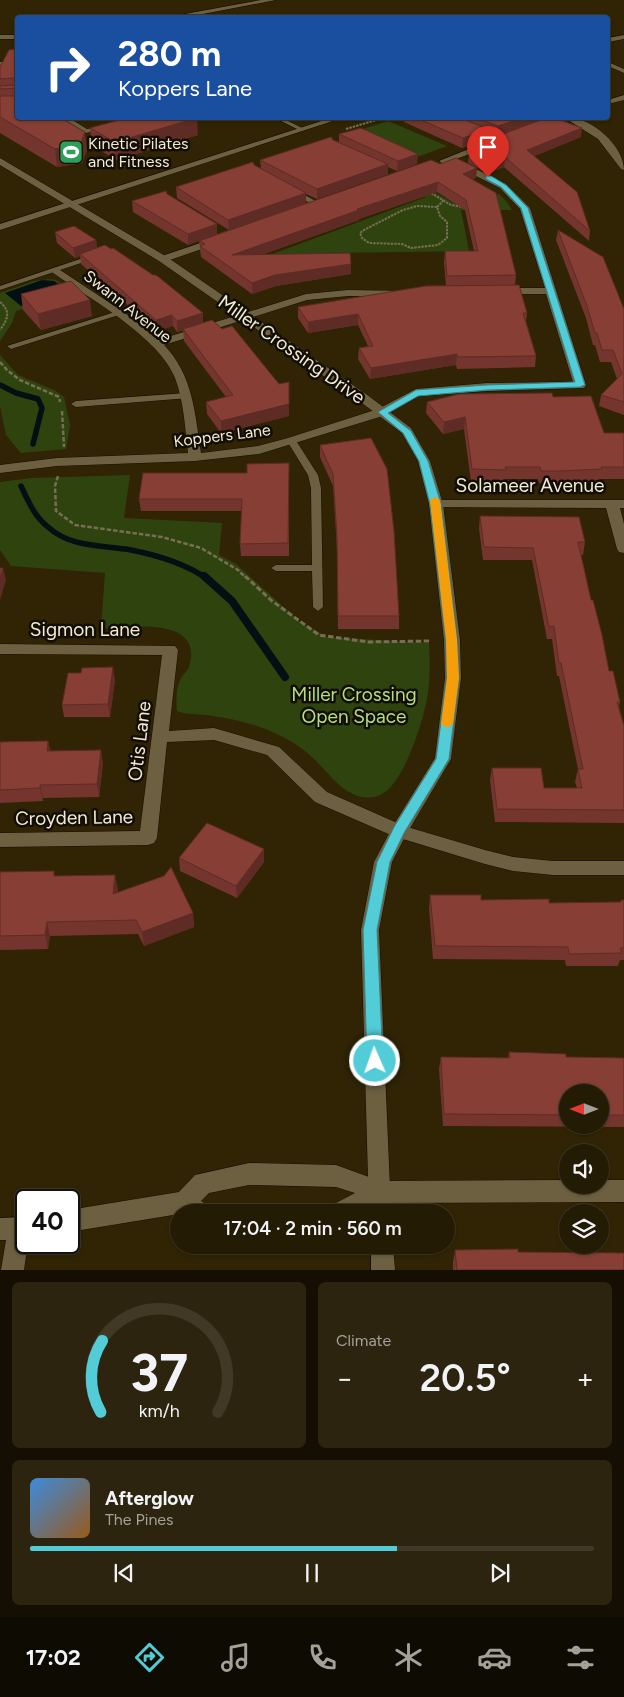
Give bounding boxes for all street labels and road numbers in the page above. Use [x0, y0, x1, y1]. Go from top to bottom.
street label: Swann Avenue [80, 266, 176, 347]
street label: Miller Crossing Drive [214, 290, 370, 409]
street label: Koppers Lane [173, 420, 272, 451]
street label: Solameer Avenue [456, 474, 604, 497]
street label: Sigmon Lane [30, 618, 140, 641]
street label: Otis Lane [123, 700, 156, 782]
street label: Croyden Lane [15, 805, 133, 830]

